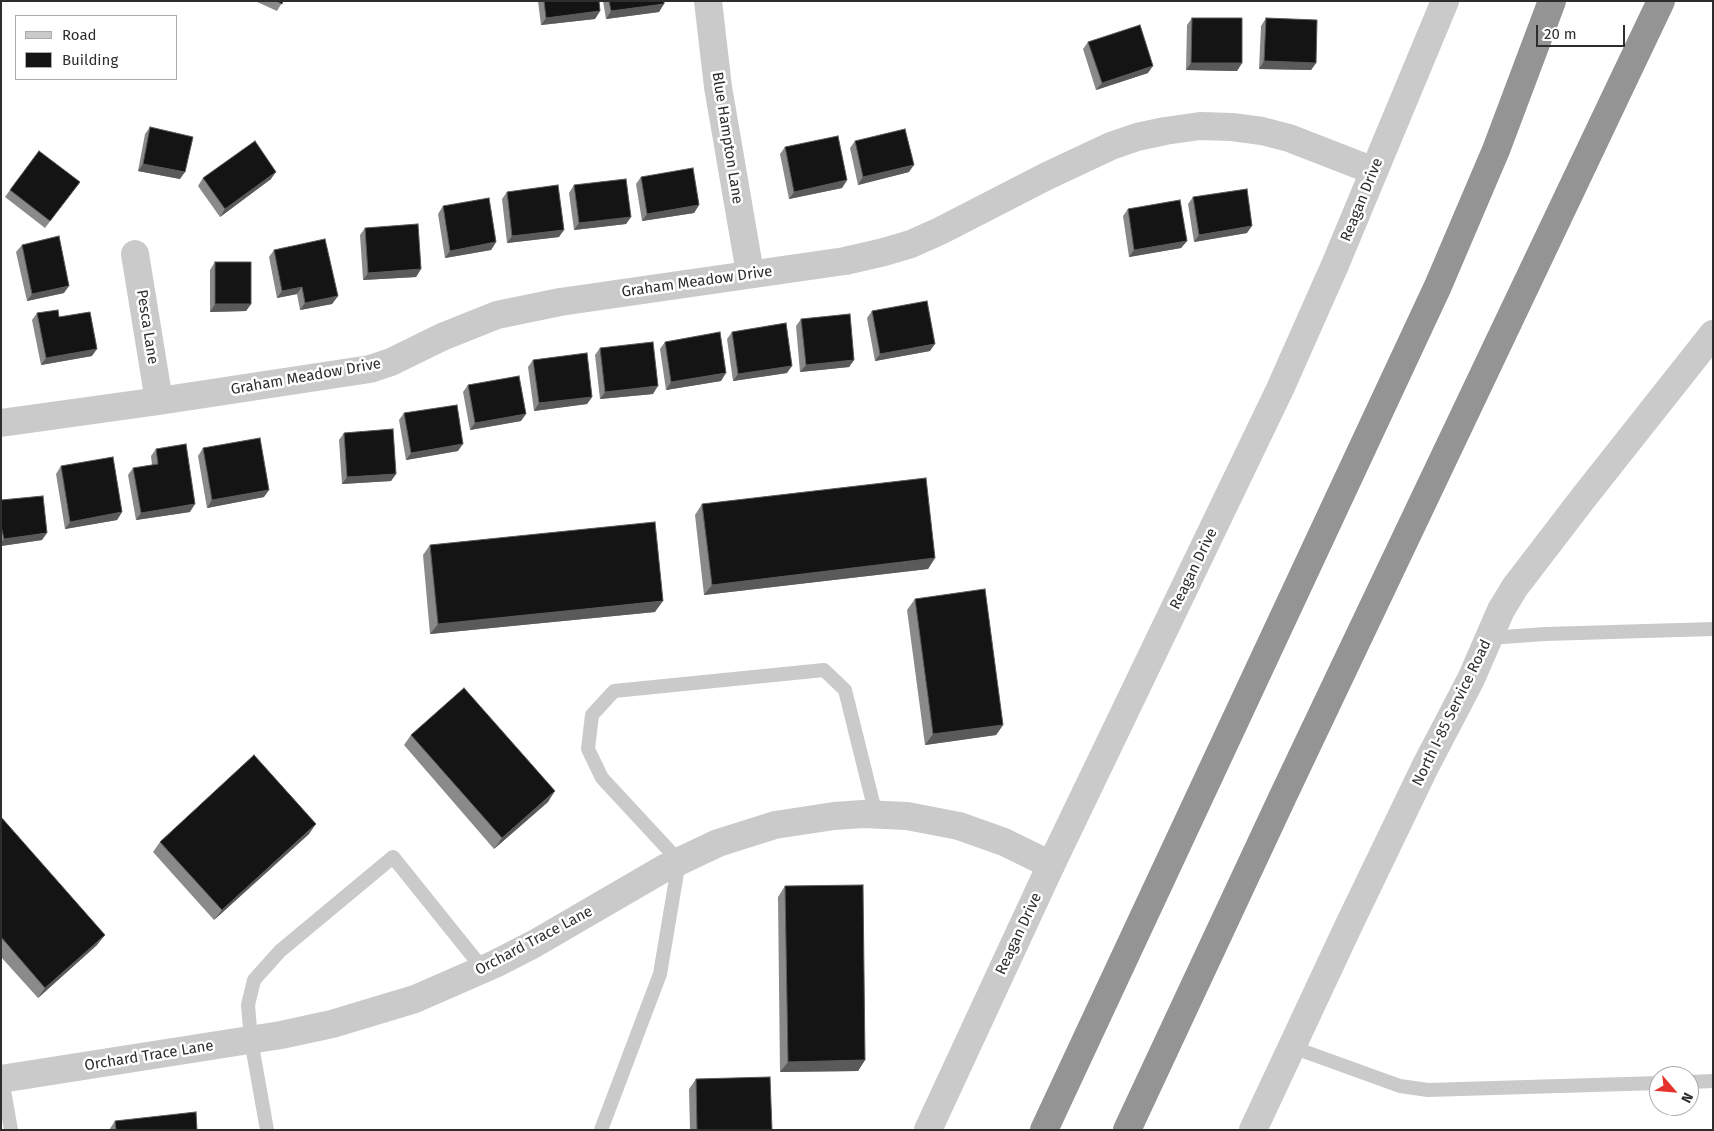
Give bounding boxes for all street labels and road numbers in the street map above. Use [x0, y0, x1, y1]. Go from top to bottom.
street label: Blue Hampton Lane [708, 71, 746, 205]
street label: Reagan Drive [1337, 156, 1387, 244]
street label: Graham Meadow Drive [620, 262, 774, 302]
street label: Pesca Lane [132, 289, 162, 365]
street label: Graham Meadow Drive [230, 355, 382, 399]
street label: Reagan Drive [1167, 525, 1221, 613]
street label: North I-85 Service Road [1409, 637, 1495, 789]
street label: Reagan Drive [992, 890, 1046, 978]
street label: Orchard Trace Lane [472, 902, 596, 980]
street label: Orchard Trace Lane [83, 1037, 215, 1075]

